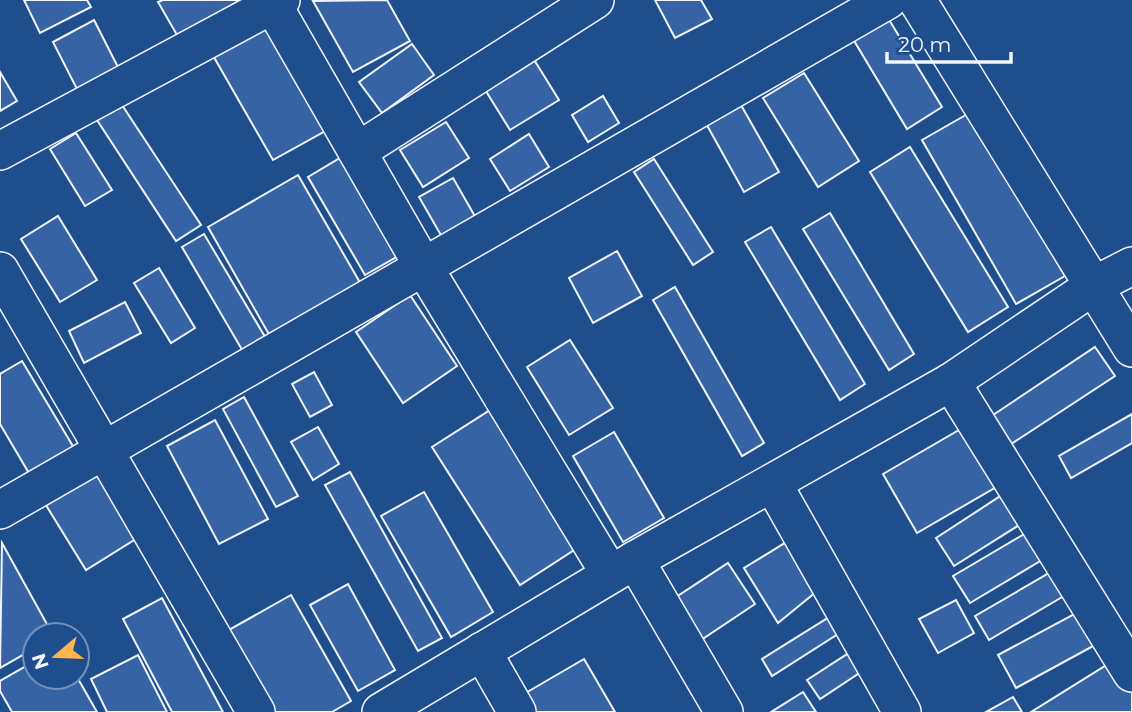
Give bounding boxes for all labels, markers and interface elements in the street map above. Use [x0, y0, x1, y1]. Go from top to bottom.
scale bar [887, 21, 1011, 65]
text: 20 m [898, 32, 952, 57]
north arrow [21, 621, 91, 691]
text: N [27, 650, 54, 672]

